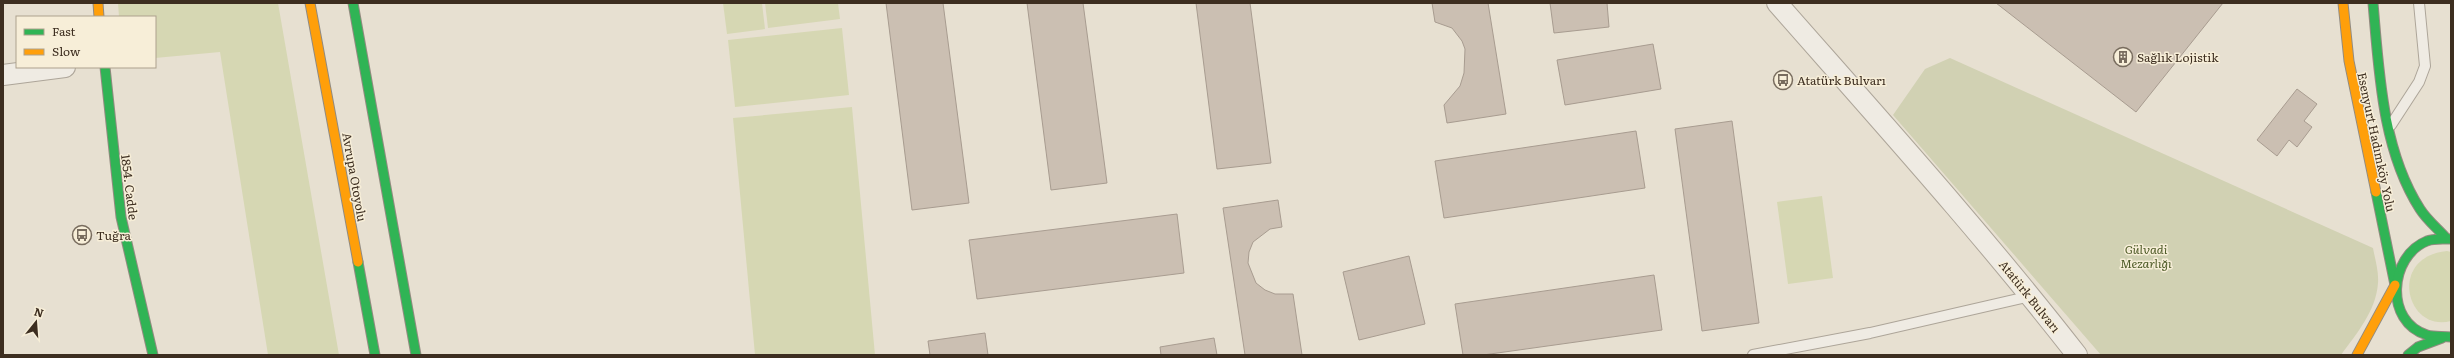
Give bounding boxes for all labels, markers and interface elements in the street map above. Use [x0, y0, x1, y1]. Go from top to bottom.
legend [16, 16, 156, 68]
text: Fast [52, 22, 76, 40]
text: Slow [52, 42, 81, 60]
building icon: Sağlık Lojistik [2112, 46, 2134, 68]
place label: Sağlık Lojistik [2137, 48, 2219, 66]
bus stop icon: Atatürk Bulvarı [1772, 69, 1794, 91]
street label: Esenyurt Hadımköy Yolu [2353, 70, 2401, 214]
place label: Atatürk Bulvarı [1797, 71, 1886, 89]
street label: Avrupa Otoyolu [338, 131, 372, 223]
street label: 1854. Cadde [117, 153, 143, 221]
bus stop icon: Tuğra [71, 224, 93, 246]
place label: Tuğra [96, 226, 132, 244]
park label: Gülvadi Mezarlığı [2120, 240, 2172, 272]
street label: Atatürk Bulvarı [1995, 256, 2065, 336]
north arrow [16, 302, 56, 342]
text: N [32, 302, 46, 320]

